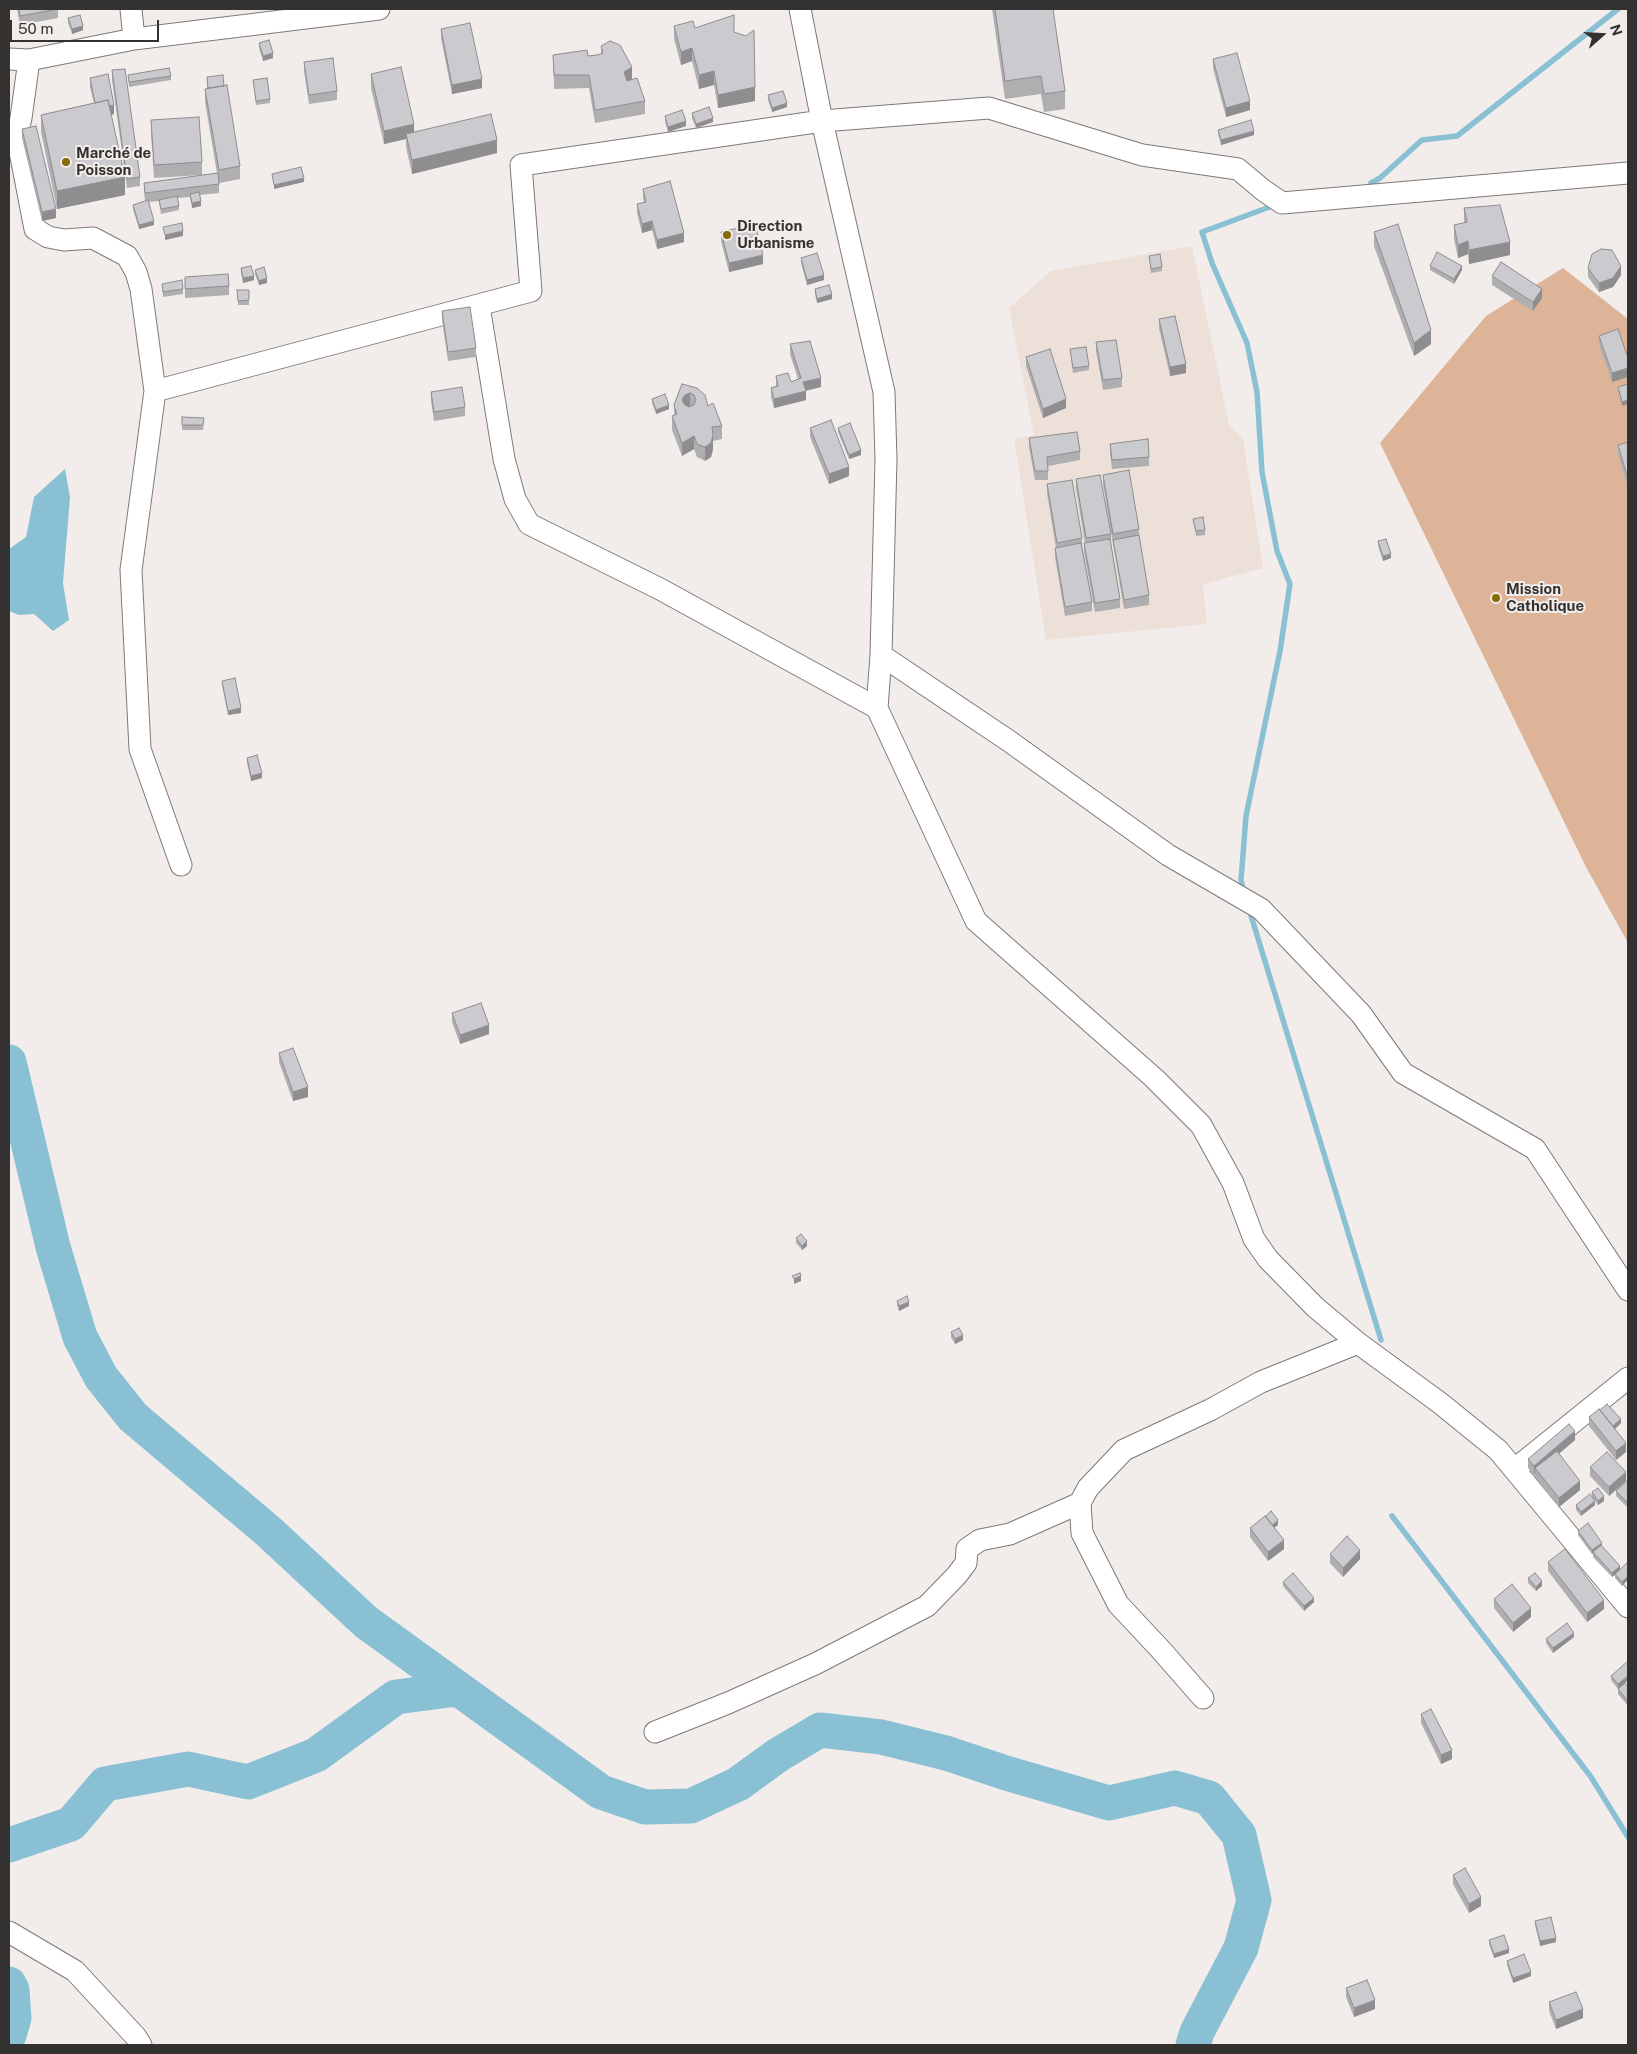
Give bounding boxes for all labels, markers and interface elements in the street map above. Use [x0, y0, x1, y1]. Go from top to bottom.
scale bar [12, 10, 161, 42]
north arrow [1577, 10, 1627, 60]
text: 50 m [18, 20, 53, 37]
text: N [1607, 22, 1626, 38]
place label: Marché de Poisson [76, 144, 151, 179]
marker: Marché de Poisson [60, 156, 72, 168]
place label: Direction Urbanisme [737, 217, 815, 252]
marker: Direction Urbanisme [721, 229, 733, 241]
place label: Mission Catholique [1506, 580, 1584, 615]
marker: Mission Catholique [1490, 592, 1502, 604]

